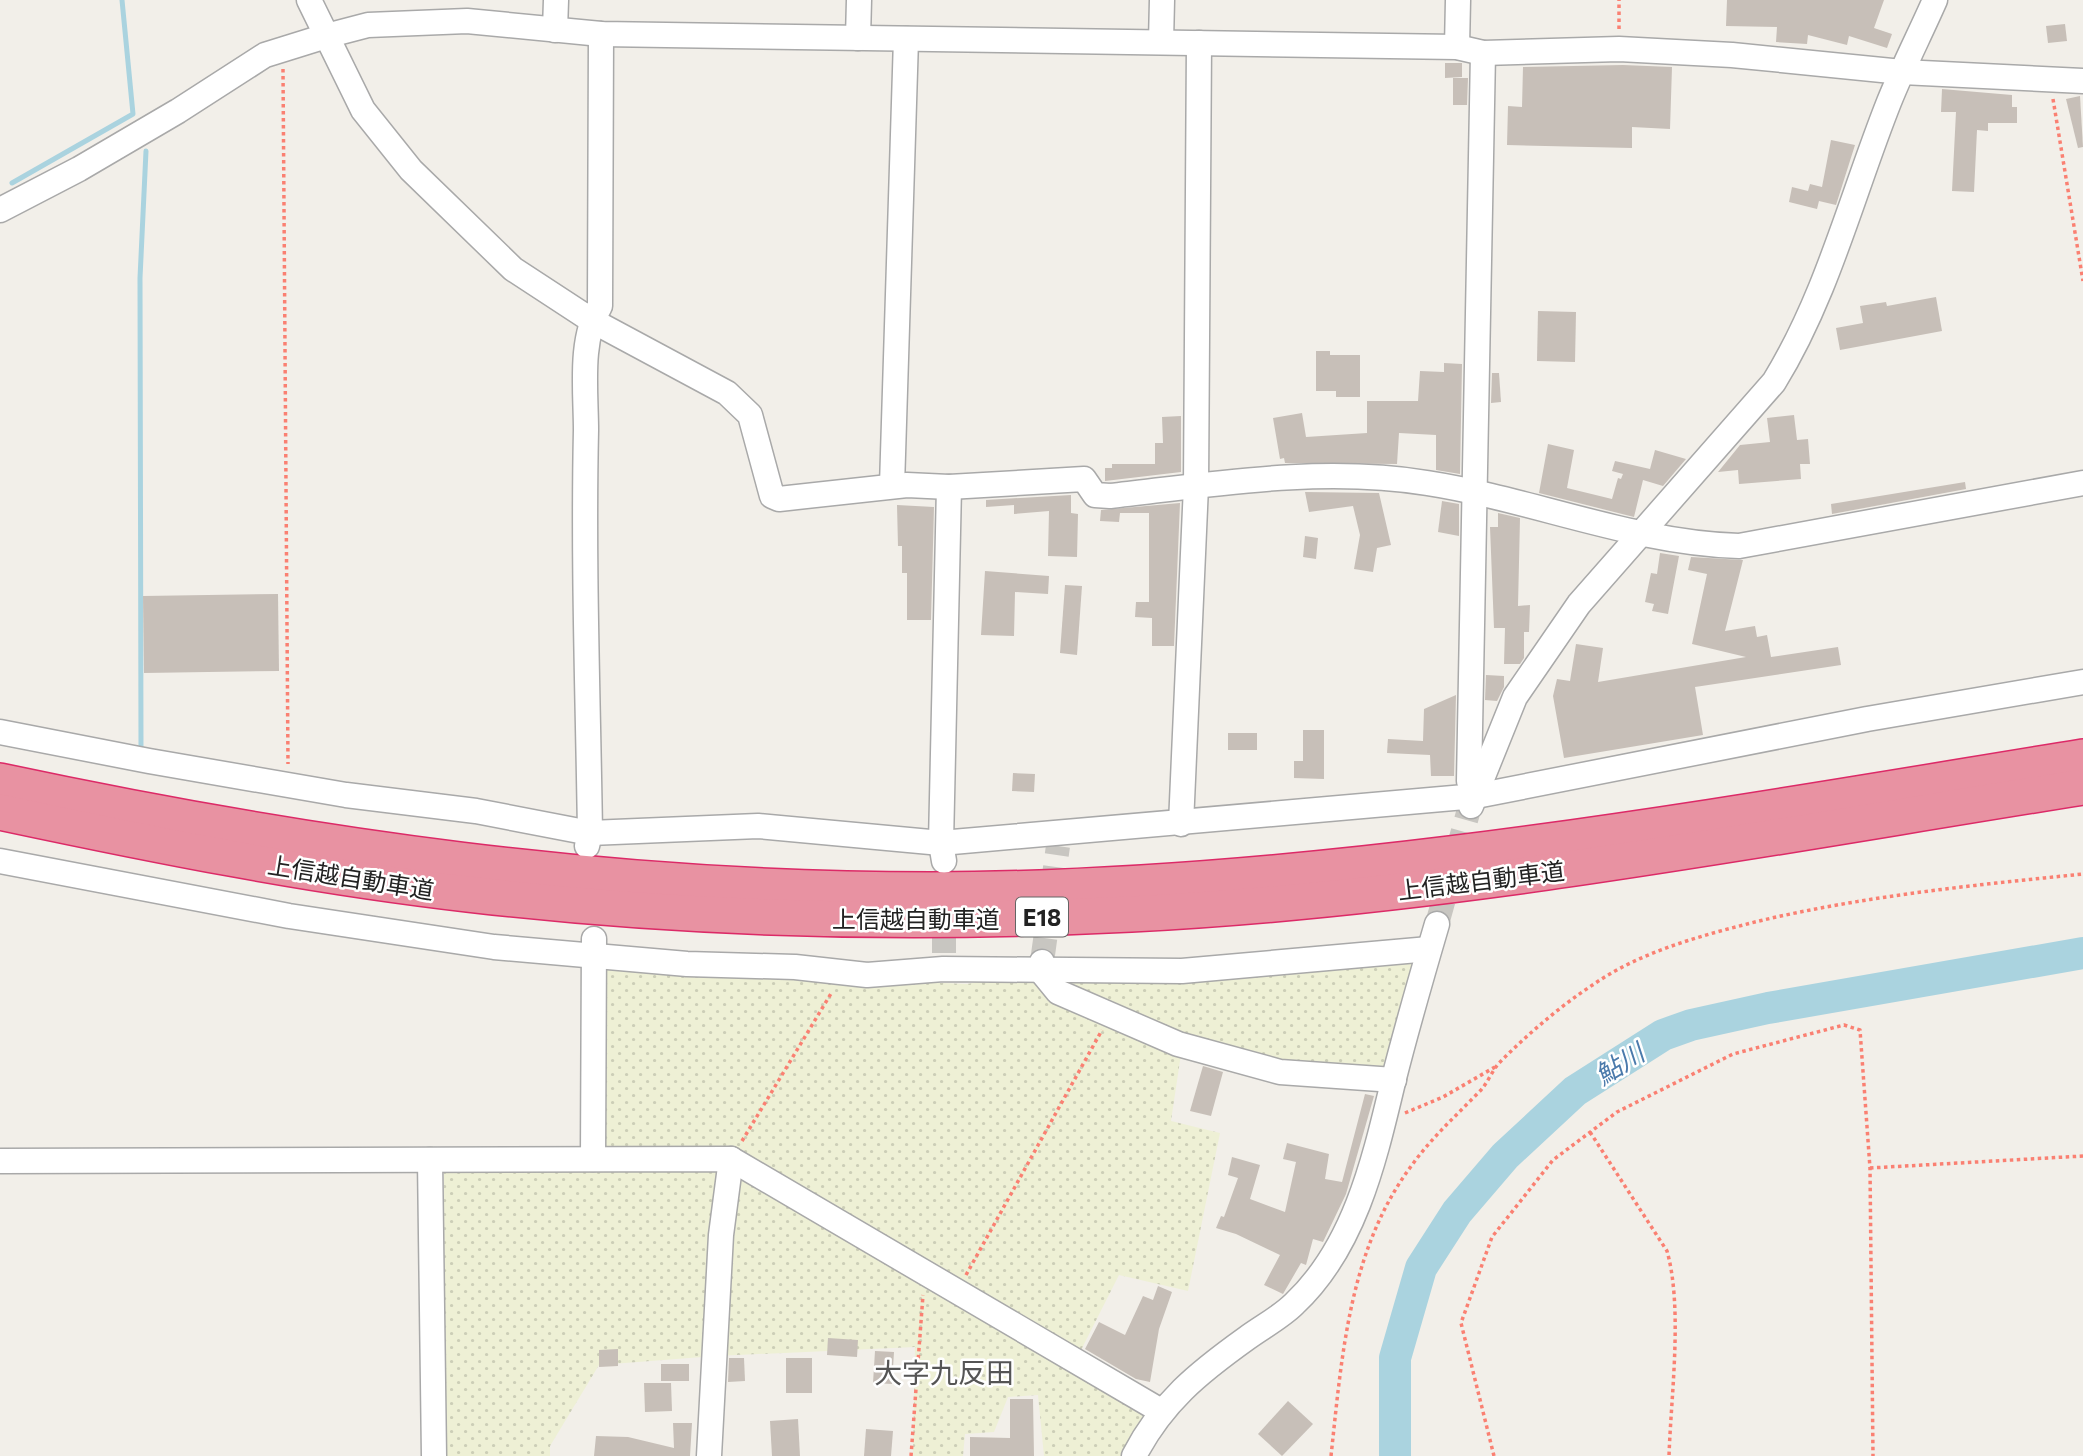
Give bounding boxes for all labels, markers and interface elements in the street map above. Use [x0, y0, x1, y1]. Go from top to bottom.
street label: 上信越自動車道 [266, 850, 436, 904]
street label: 上信越自動車道 [1396, 855, 1566, 905]
road number: E18 [1016, 898, 1068, 936]
street label: 上信越自動車道 [832, 904, 1000, 933]
water label: 鮎川 [1589, 1034, 1652, 1090]
district label: 大字九反田 [874, 1355, 1014, 1389]

